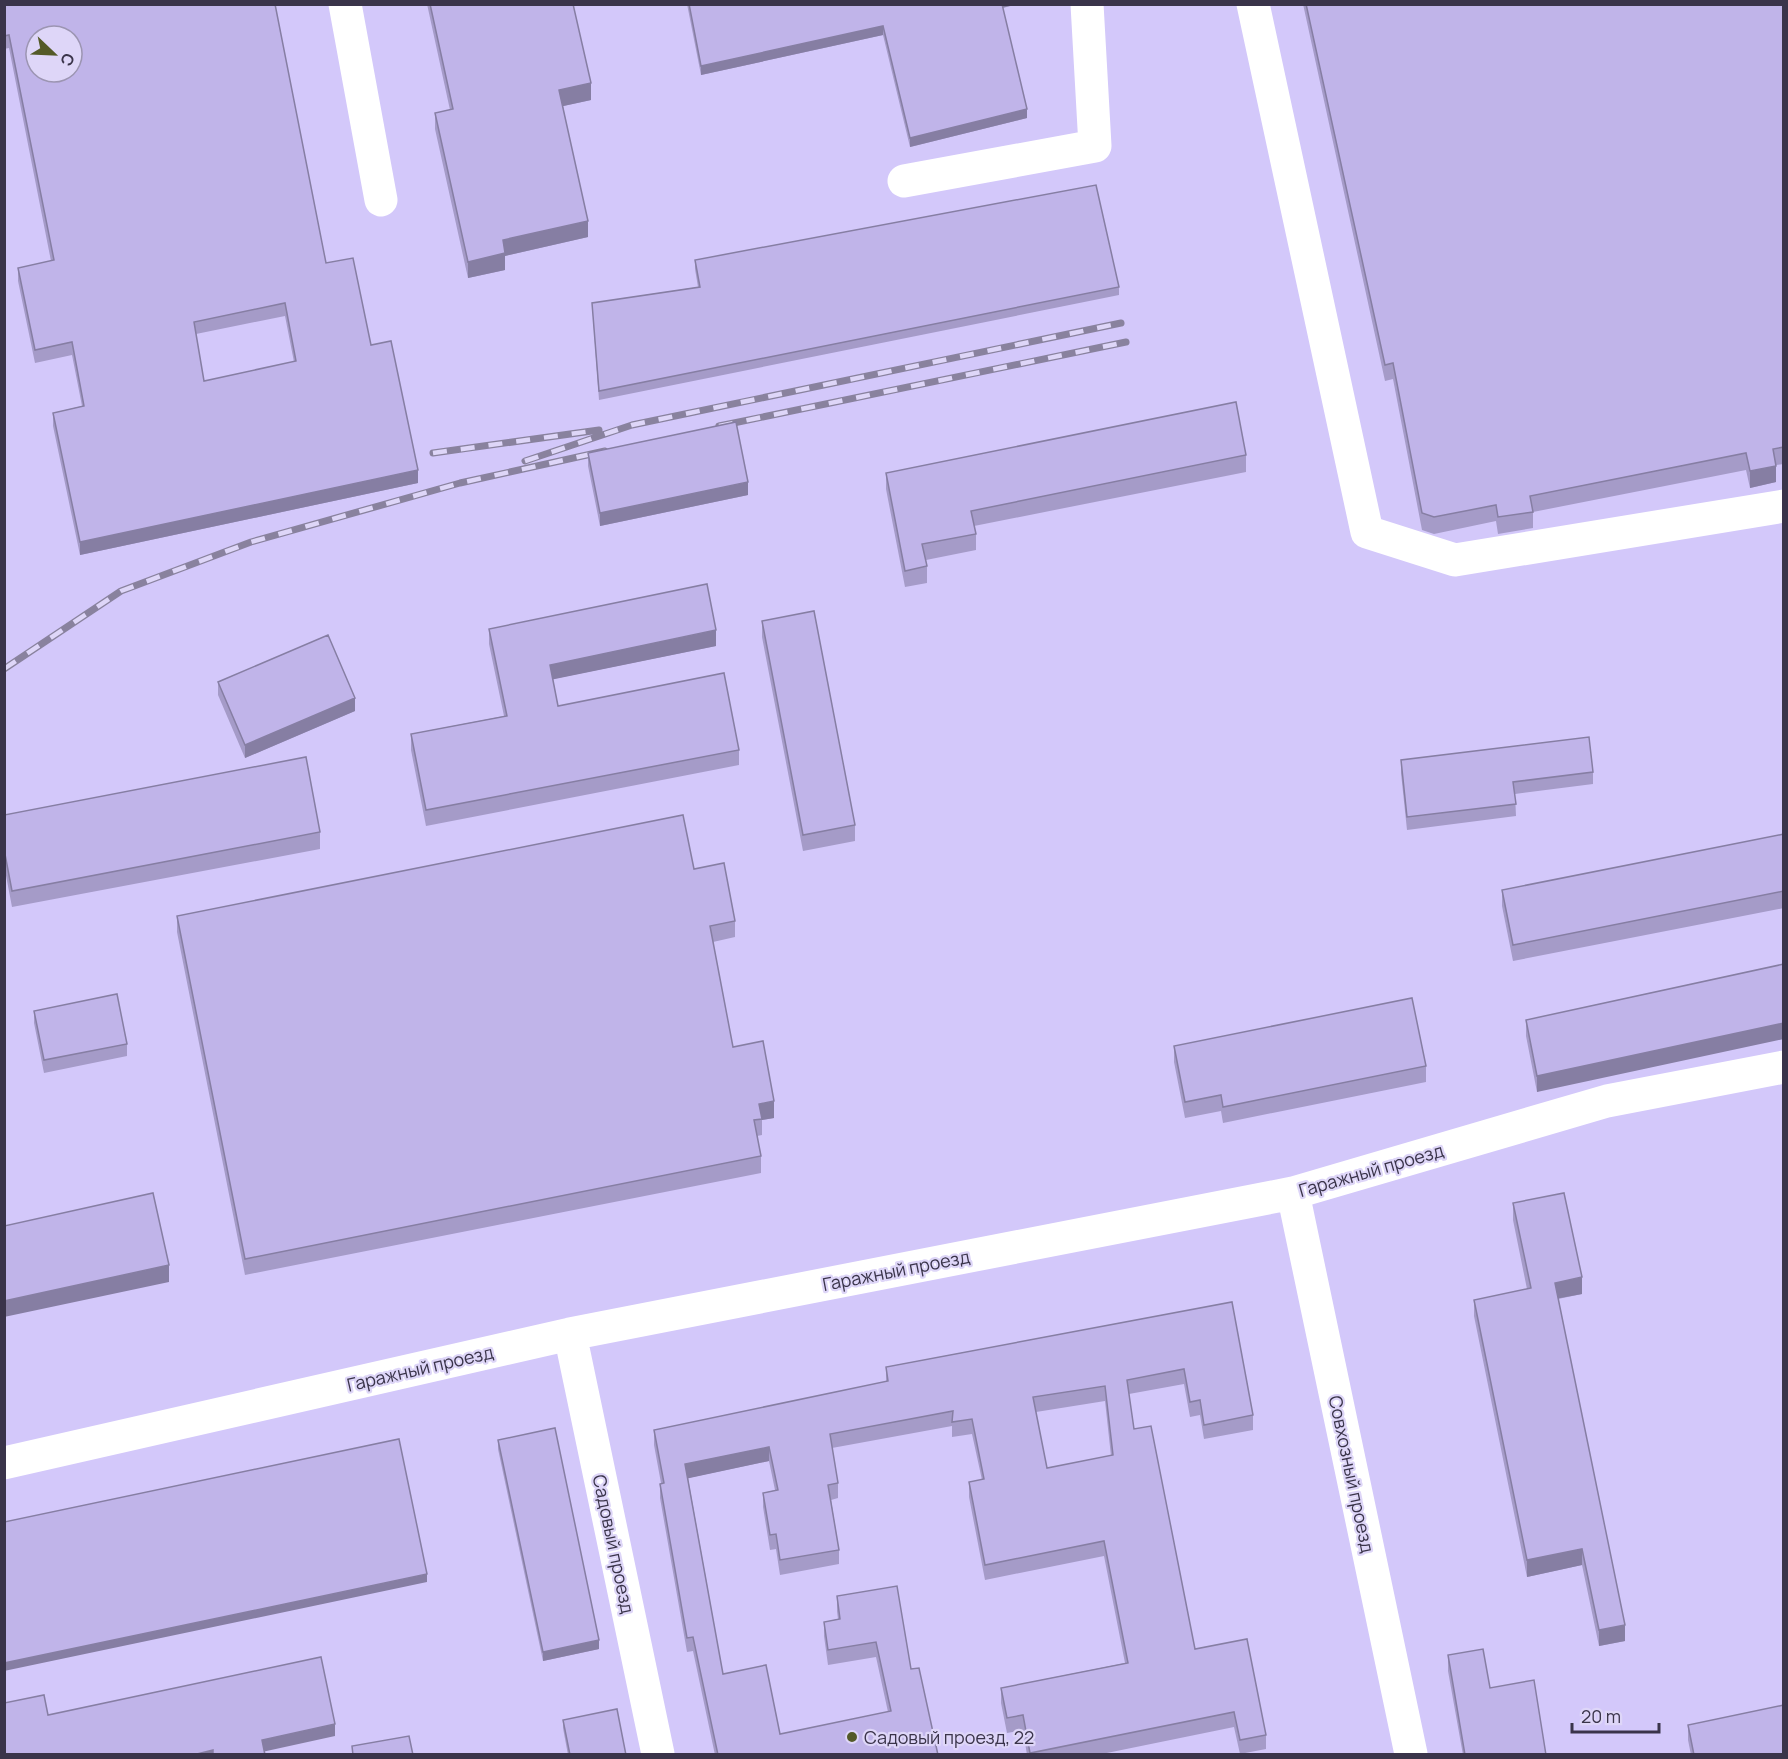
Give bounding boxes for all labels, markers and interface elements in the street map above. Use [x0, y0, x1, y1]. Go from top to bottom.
north arrow [24, 24, 84, 84]
text: С [55, 50, 80, 70]
street label: Гаражный проезд [1296, 1138, 1446, 1202]
street label: Гаражный проезд [820, 1244, 972, 1296]
street label: Гаражный проезд [344, 1339, 496, 1397]
street label: Совхозный проезд [1324, 1393, 1380, 1555]
street label: Садовый проезд [588, 1472, 640, 1616]
scale bar [1572, 1696, 1659, 1734]
text: 20 m [1581, 1704, 1621, 1728]
place label: Садовый проезд, 22 [864, 1725, 1034, 1749]
marker: Садовый проезд, 22 [845, 1730, 859, 1744]

